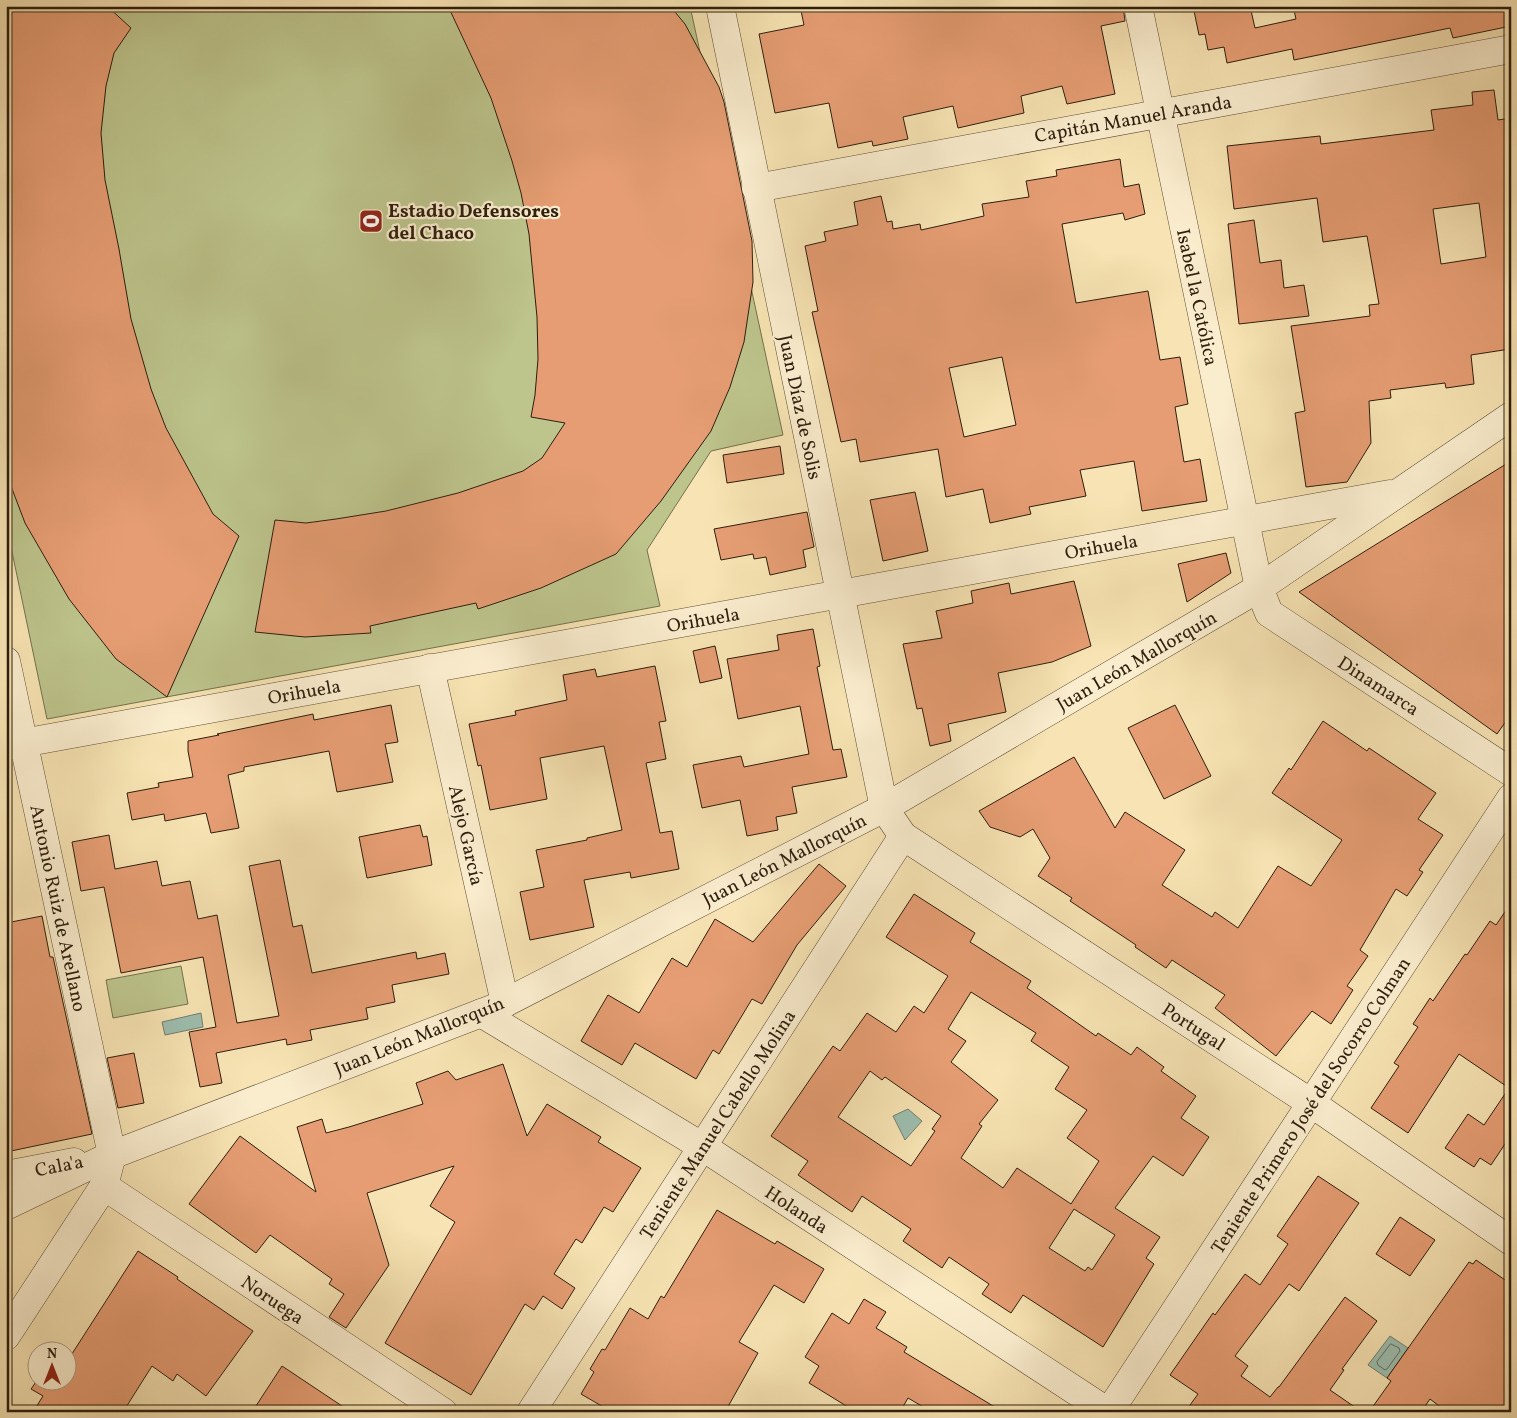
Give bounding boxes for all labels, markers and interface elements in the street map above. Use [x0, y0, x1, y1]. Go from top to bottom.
street label: Capitán Manuel Aranda [1033, 90, 1234, 150]
place label: Estadio Defensores del Chaco [388, 199, 559, 247]
sports icon: Estadio Defensores del Chaco [358, 208, 384, 234]
street label: Isabel la Católica [1169, 226, 1223, 368]
street label: Juan Díaz de Solis [771, 333, 827, 482]
street label: Orihuela [1063, 529, 1140, 567]
street label: Orihuela [665, 602, 742, 640]
street label: Juan León Mallorquín [1052, 605, 1222, 718]
street label: Dinamarca [1332, 651, 1424, 723]
street label: Orihuela [266, 674, 343, 712]
street label: Alejo García [441, 783, 489, 888]
street label: Antonio Ruiz de Arellano [22, 802, 92, 1014]
street label: Juan León Mallorquín [698, 808, 872, 914]
street label: Teniente Primero José del Socorro Colman [1206, 953, 1418, 1260]
street label: Juan León Mallorquín [331, 991, 509, 1083]
street label: Portugal [1156, 997, 1230, 1058]
street label: Teniente Manuel Cabello Molina [634, 1005, 803, 1245]
street label: Cala'a [33, 1150, 86, 1184]
street label: Holanda [759, 1180, 833, 1241]
street label: Noruega [235, 1270, 309, 1331]
north arrow [28, 1340, 78, 1390]
text: N [47, 1345, 57, 1364]

